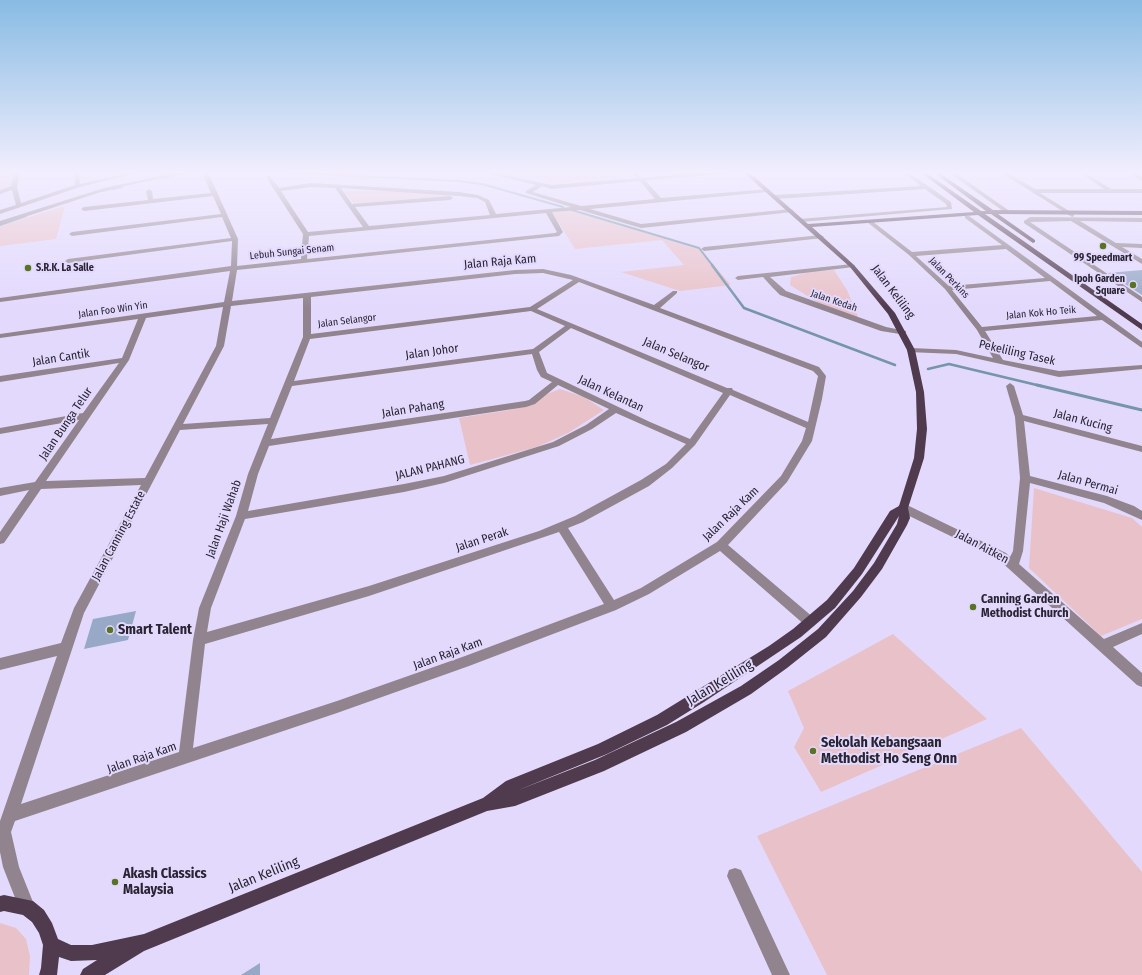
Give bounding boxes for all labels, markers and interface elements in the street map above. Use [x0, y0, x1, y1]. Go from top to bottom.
marker: 99 Speedmart [1098, 241, 1108, 251]
street label: Lebuh Sungai Senam [249, 242, 335, 262]
street label: Jalan Raja Kam [463, 252, 537, 272]
place label: 99 Speedmart [1074, 252, 1132, 264]
street label: Jalan Perkins [926, 255, 972, 301]
place label: S.R.K. La Salle [36, 262, 94, 274]
street label: Jalan Keliling [868, 262, 918, 322]
marker: S.R.K. La Salle [23, 263, 33, 273]
place label: Ipoh Garden Square [1074, 273, 1125, 296]
marker: Ipoh Garden Square [1128, 280, 1138, 290]
street label: Jalan Kedah [809, 287, 859, 315]
street label: Jalan Foo Win Yin [78, 299, 148, 321]
street label: Jalan Kok Ho Teik [1006, 304, 1076, 322]
street label: Jalan Selangor [317, 311, 377, 331]
street label: Jalan Selangor [641, 335, 711, 375]
street label: Pekeliling Tasek [977, 337, 1057, 369]
street label: Jalan Johor [404, 341, 460, 363]
street label: Jalan Cantik [31, 346, 91, 370]
street label: Jalan Kelantan [576, 373, 646, 415]
street label: Jalan Bunga Telur [36, 385, 96, 463]
street label: Jalan Pahang [381, 397, 445, 421]
street label: Jalan Kucing [1052, 406, 1114, 436]
street label: JALAN PAHANG [394, 452, 466, 484]
street label: Jalan Permai [1057, 468, 1119, 498]
street label: Jalan Haji Wahab [203, 478, 245, 560]
street label: Jalan Raja Kam [700, 484, 762, 544]
street label: Jalan Canning Estate [89, 489, 149, 583]
street label: Jalan Perak [454, 525, 510, 555]
street label: Jalan Aitken [953, 527, 1011, 567]
place label: Canning Garden Methodist Church [981, 593, 1069, 621]
marker: Canning Garden Methodist Church [968, 602, 978, 612]
place label: Smart Talent [118, 622, 192, 638]
marker: Smart Talent [105, 625, 115, 635]
street label: Jalan Raja Kam [411, 635, 485, 673]
street label: Jalan Keliling [684, 657, 756, 709]
place label: Sekolah Kebangsaan Methodist Ho Seng Onn [821, 735, 957, 768]
street label: Jalan Raja Kam [105, 739, 179, 777]
marker: Sekolah Kebangsaan Methodist Ho Seng Onn [808, 746, 818, 756]
street label: Jalan Keliling [226, 853, 302, 897]
place label: Akash Classics Malaysia [123, 866, 207, 898]
marker: Akash Classics Malaysia [110, 877, 120, 887]

